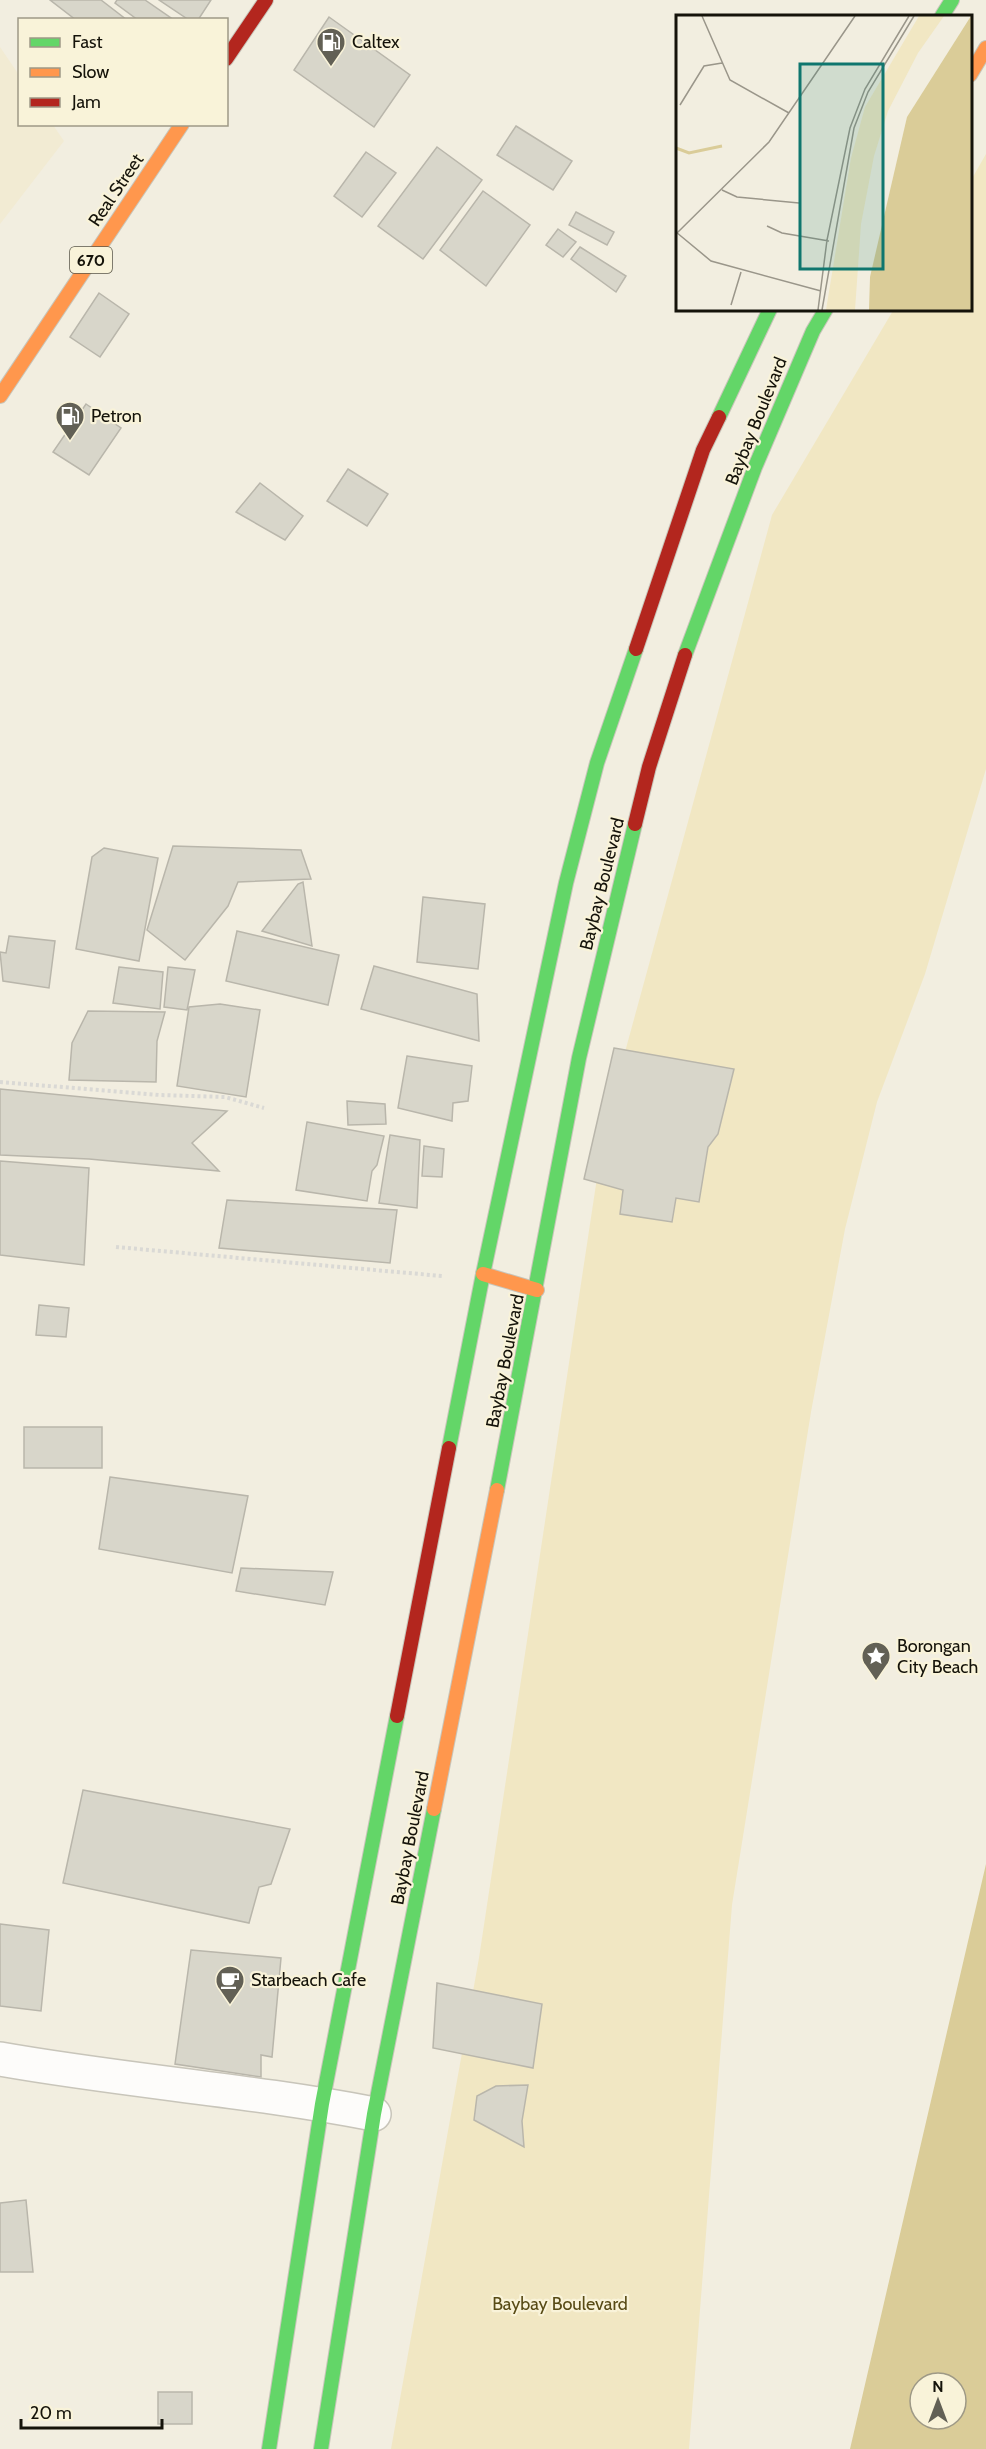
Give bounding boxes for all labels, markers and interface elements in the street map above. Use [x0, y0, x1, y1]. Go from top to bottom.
inset map [676, 15, 971, 310]
legend [18, 18, 228, 126]
fuel station icon: Caltex [315, 26, 347, 68]
text: Fast [72, 31, 103, 53]
place label: Caltex [352, 31, 400, 53]
text: Slow [72, 61, 109, 83]
text: Jam [71, 91, 101, 113]
street label: Real Street [84, 149, 148, 231]
road number: 670 [70, 247, 112, 273]
street label: Baybay Boulevard [720, 354, 792, 488]
fuel station icon: Petron [54, 400, 86, 442]
place label: Petron [91, 405, 142, 427]
street label: Baybay Boulevard [575, 815, 629, 953]
street label: Baybay Boulevard [481, 1292, 529, 1430]
place label: Borongan City Beach [897, 1635, 978, 1678]
place icon: Borongan City Beach [860, 1640, 892, 1682]
street label: Baybay Boulevard [386, 1769, 434, 1907]
cafe icon: Starbeach Cafe [214, 1964, 246, 2006]
place label: Starbeach Cafe [251, 1969, 366, 1991]
park label: Baybay Boulevard [492, 2293, 628, 2315]
north arrow [908, 2371, 968, 2431]
text: N [932, 2377, 944, 2396]
scale bar [21, 2392, 162, 2430]
text: 20 m [30, 2402, 72, 2424]

